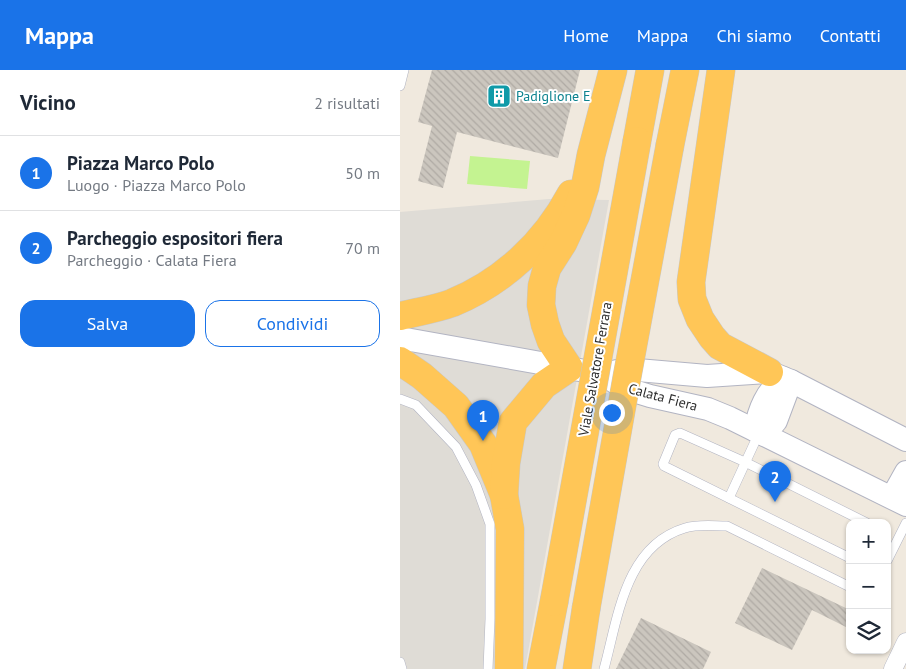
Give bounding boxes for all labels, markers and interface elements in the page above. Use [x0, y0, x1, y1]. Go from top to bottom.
text: Mappa [25, 20, 94, 51]
text: Home [563, 24, 609, 47]
text: Mappa [637, 24, 688, 47]
text: Chi siamo [716, 24, 792, 47]
text: Contatti [820, 24, 881, 47]
building icon: Padiglione E [486, 83, 512, 109]
place label: Padiglione E [516, 87, 590, 105]
text: Vicino [20, 89, 76, 116]
text: 2 risultati [314, 93, 380, 113]
text: Piazza Marco Polo [67, 151, 214, 175]
text: 1 [31, 163, 41, 183]
text: 50 m [345, 163, 380, 183]
text: Luogo · Piazza Marco Polo [67, 175, 246, 195]
text: Parcheggio espositori fiera [67, 226, 283, 250]
text: 2 [31, 238, 41, 258]
text: 70 m [345, 238, 380, 258]
text: Parcheggio · Calata Fiera [67, 250, 237, 270]
button: Salva [20, 300, 195, 347]
button: Condividi [205, 300, 380, 347]
street label: Viale Salvatore Ferrara [574, 300, 616, 438]
street label: Calata Fiera [626, 379, 700, 415]
pin: 1 [467, 400, 499, 441]
your location [599, 400, 625, 426]
pin: 2 [759, 461, 791, 502]
map controls [846, 519, 891, 654]
button: + [846, 519, 891, 564]
button: − [846, 564, 891, 609]
button: layers [846, 609, 891, 654]

